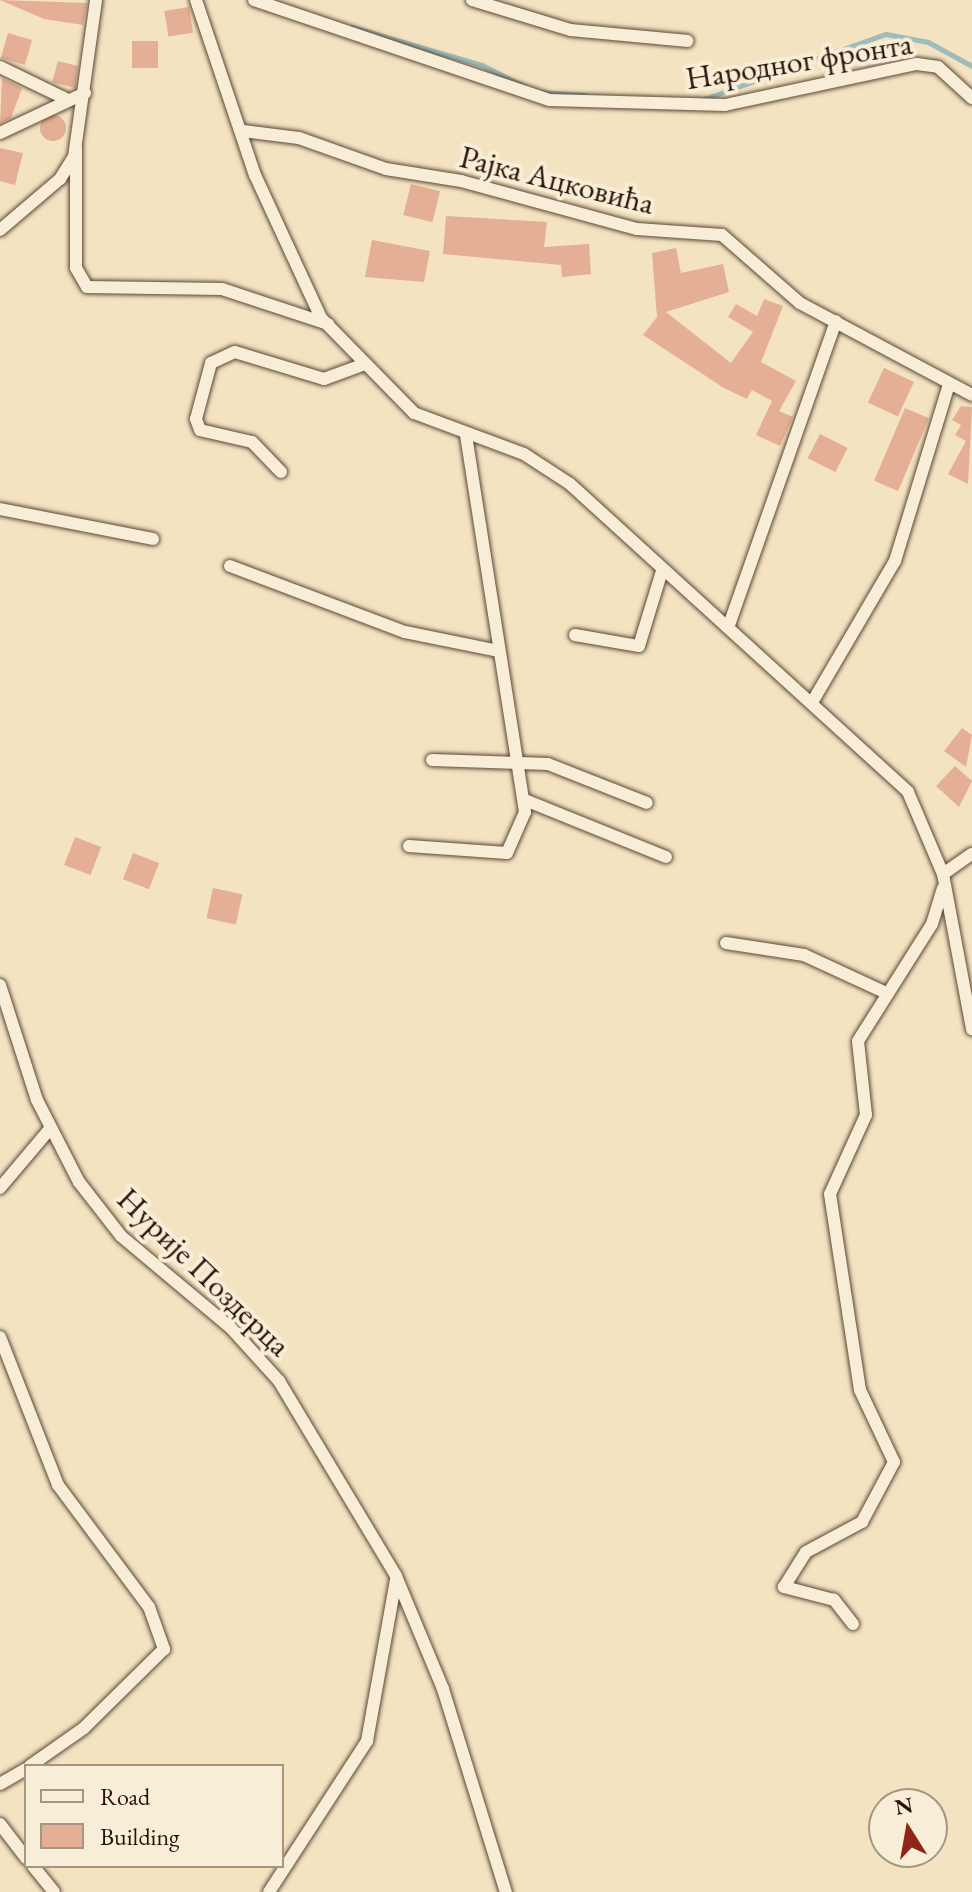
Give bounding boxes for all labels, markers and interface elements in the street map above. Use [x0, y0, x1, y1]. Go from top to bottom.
street label: Народног фронта [683, 24, 915, 98]
street label: Рајка Ацковића [456, 137, 658, 223]
street label: Нурије Поздерца [109, 1180, 299, 1364]
legend [24, 1764, 284, 1868]
text: Road [100, 1781, 150, 1812]
north arrow [868, 1788, 948, 1868]
text: N [892, 1790, 915, 1822]
text: Building [100, 1821, 180, 1852]

